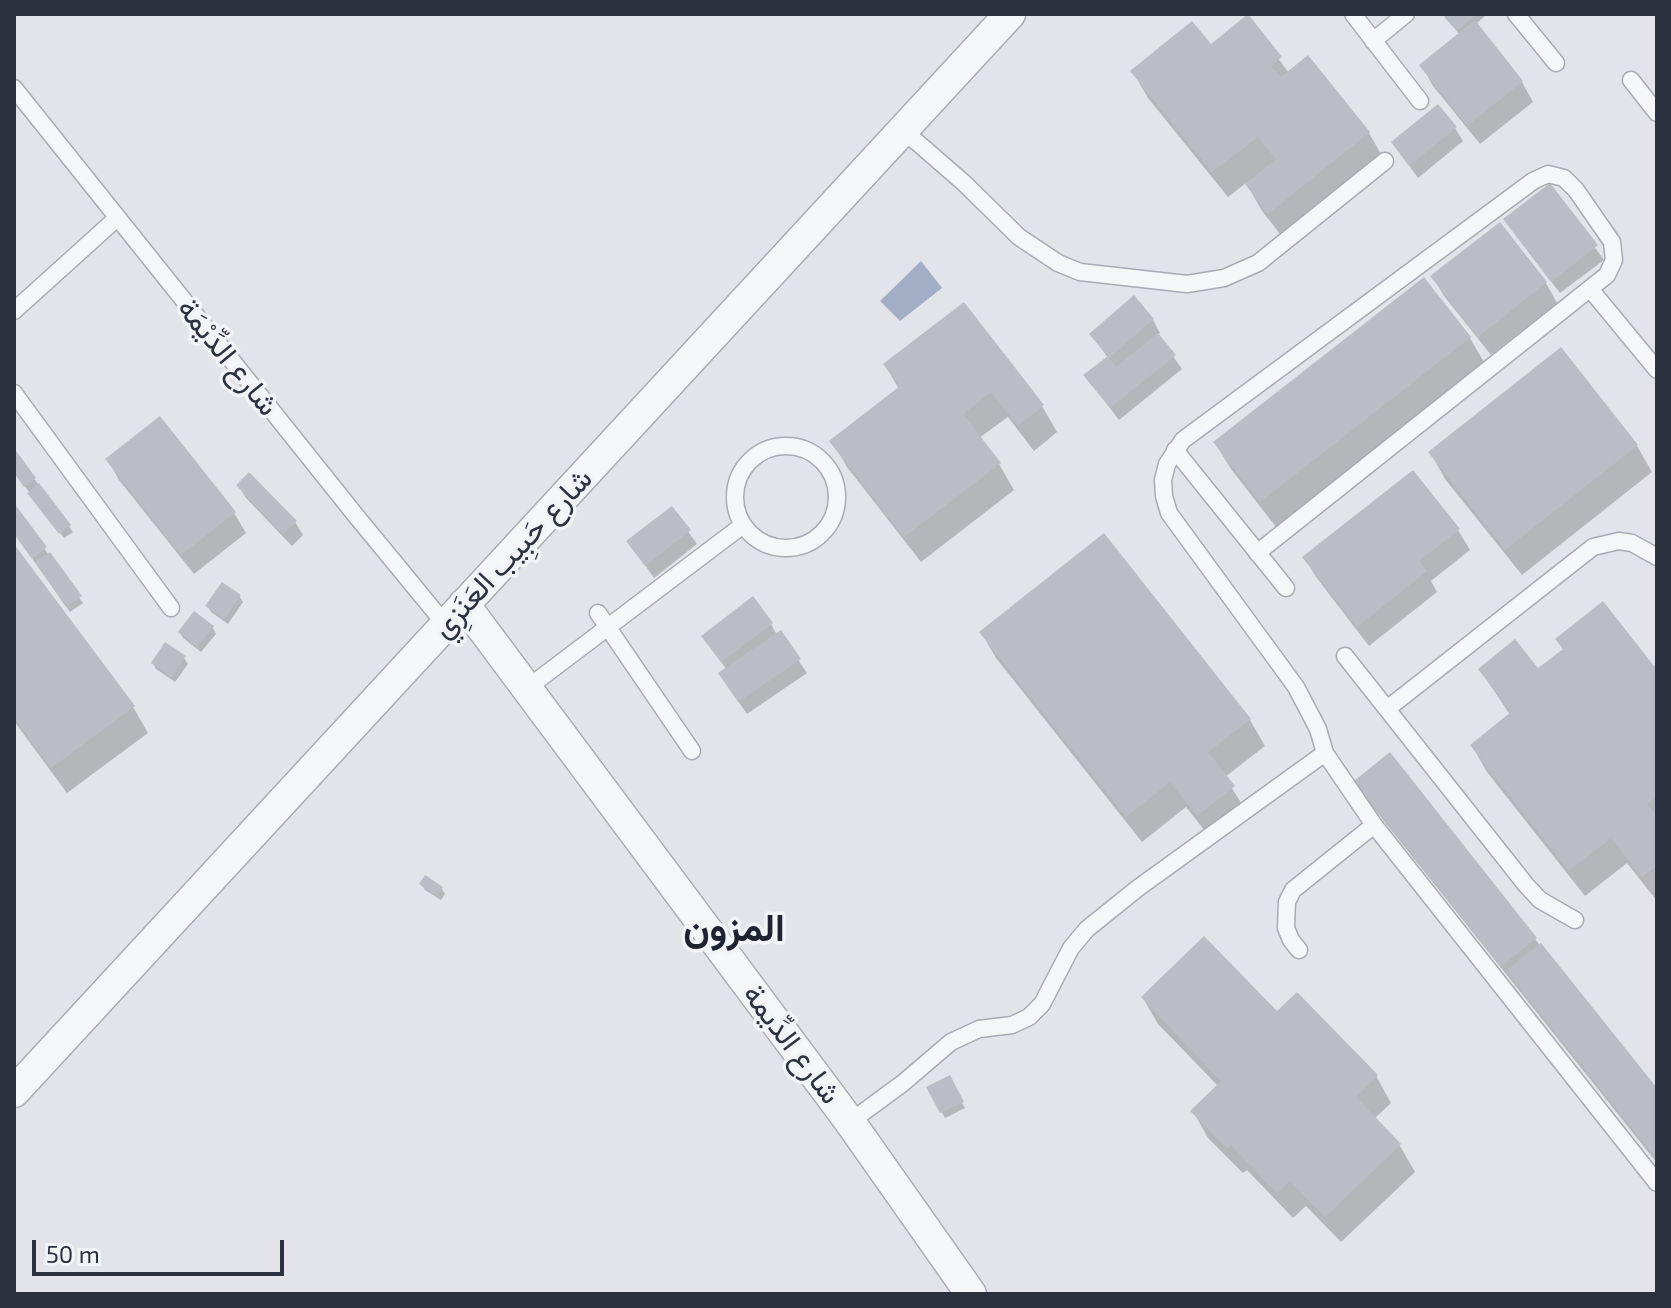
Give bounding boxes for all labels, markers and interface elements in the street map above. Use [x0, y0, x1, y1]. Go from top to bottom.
street label: شارع الدِّيْمَة [170, 291, 286, 423]
street label: شارع حَبِيب العَنَزِي [424, 461, 600, 645]
district label: المزون [683, 905, 785, 951]
street label: شارع الدِّيمة [735, 977, 849, 1111]
scale bar [36, 1224, 288, 1274]
text: 50 m [46, 1239, 100, 1268]

